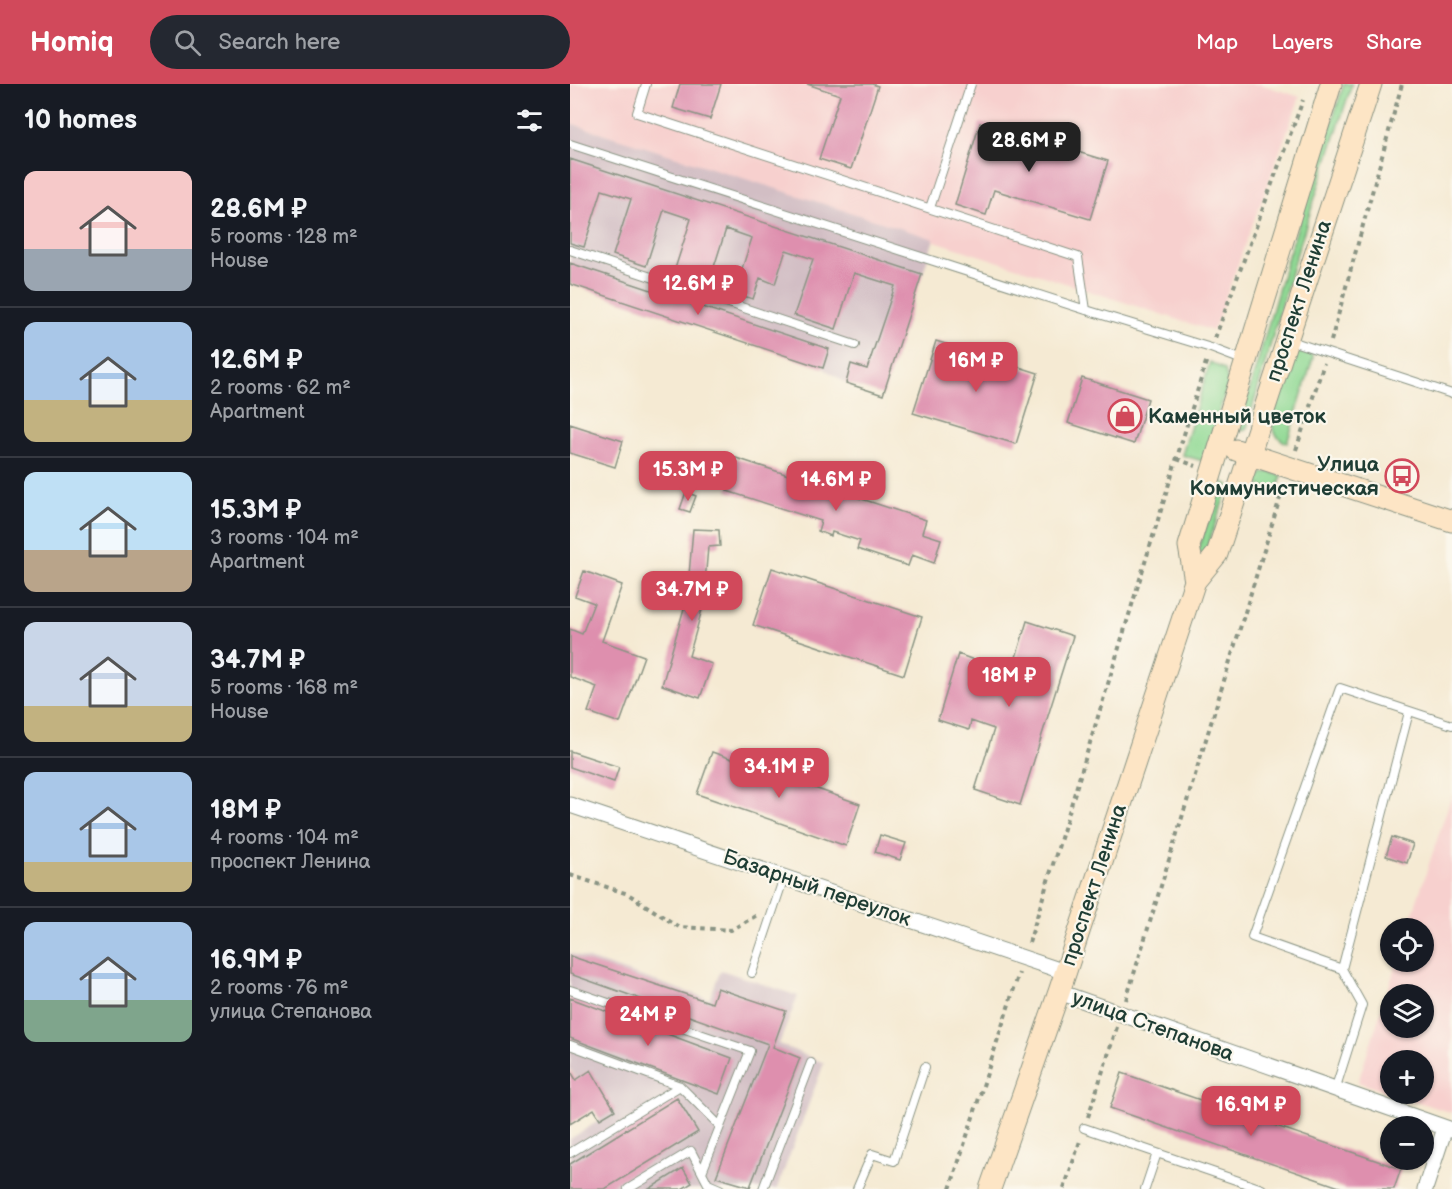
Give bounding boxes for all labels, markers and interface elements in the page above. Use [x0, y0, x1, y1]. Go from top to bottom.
search box [150, 15, 570, 69]
text: Homiq [30, 26, 114, 59]
icon: search [171, 26, 204, 59]
text: Search here [219, 29, 340, 56]
text: Map [1196, 30, 1238, 55]
text: Layers [1271, 30, 1333, 55]
text: Share [1366, 30, 1422, 55]
icon: filters [513, 104, 546, 137]
text: 10 homes [24, 105, 137, 136]
pin: 28.6M ₽ [974, 122, 1084, 173]
text: 28.6M ₽ [992, 129, 1066, 153]
text: 28.6M ₽ [210, 194, 307, 225]
icon: home [72, 195, 144, 267]
street label: проспект Ленина [1261, 216, 1337, 385]
text: 5 rooms · 128 m² [210, 225, 358, 249]
text: House [210, 249, 269, 273]
pin: 12.6M ₽ [643, 265, 753, 316]
text: 12.6M ₽ [662, 272, 734, 296]
pin: 16M ₽ [934, 342, 1018, 393]
text: 12.6M ₽ [210, 345, 303, 376]
icon: home [72, 346, 144, 418]
text: 16M ₽ [949, 349, 1003, 373]
text: 2 rooms · 62 m² [210, 376, 351, 400]
shop icon: Каменный цветок [1107, 398, 1143, 434]
text: Apartment [210, 400, 305, 424]
place label: Каменный цветок [1148, 404, 1327, 429]
pin: 15.3M ₽ [633, 451, 743, 502]
place label: Улица Коммунистическая [1190, 452, 1380, 501]
text: 15.3M ₽ [653, 458, 723, 482]
bus stop icon: Улица Коммунистическая [1384, 458, 1420, 494]
pin: 14.6M ₽ [781, 461, 891, 512]
text: 14.6M ₽ [801, 468, 872, 492]
text: 15.3M ₽ [210, 495, 301, 526]
icon: home [72, 496, 144, 568]
text: 3 rooms · 104 m² [210, 526, 359, 550]
text: Apartment [210, 550, 305, 574]
pin: 34.7M ₽ [637, 571, 747, 622]
text: 34.7M ₽ [655, 578, 729, 602]
text: 34.7M ₽ [210, 645, 305, 676]
icon: home [72, 646, 144, 718]
pin: 18M ₽ [967, 657, 1051, 708]
text: 18M ₽ [982, 664, 1036, 688]
text: 5 rooms · 168 m² [210, 676, 358, 700]
text: House [210, 700, 269, 724]
pin: 34.1M ₽ [724, 748, 834, 799]
text: 34.1M ₽ [744, 755, 814, 779]
text: 18M ₽ [210, 795, 281, 826]
icon: home [72, 796, 144, 868]
street label: проспект Ленина [1056, 800, 1132, 969]
text: 4 rooms · 104 m² [210, 826, 359, 850]
street label: Базарный переулок [720, 844, 914, 932]
text: проспект Ленина [210, 850, 371, 874]
map controls [1380, 918, 1434, 1170]
button: locate [1380, 918, 1434, 972]
text: 16.9M ₽ [210, 945, 302, 976]
icon: home [72, 946, 144, 1018]
text: 2 rooms · 76 m² [210, 976, 348, 1000]
button: layers [1380, 984, 1434, 1038]
street label: улица Степанова [1069, 985, 1238, 1067]
pin: 24M ₽ [606, 996, 690, 1047]
text: улица Степанова [210, 1000, 372, 1024]
text: 24M ₽ [619, 1003, 677, 1027]
button: + [1380, 1050, 1434, 1104]
pin: 16.9M ₽ [1196, 1086, 1306, 1137]
text: 16.9M ₽ [1216, 1093, 1286, 1117]
button: − [1380, 1116, 1434, 1170]

